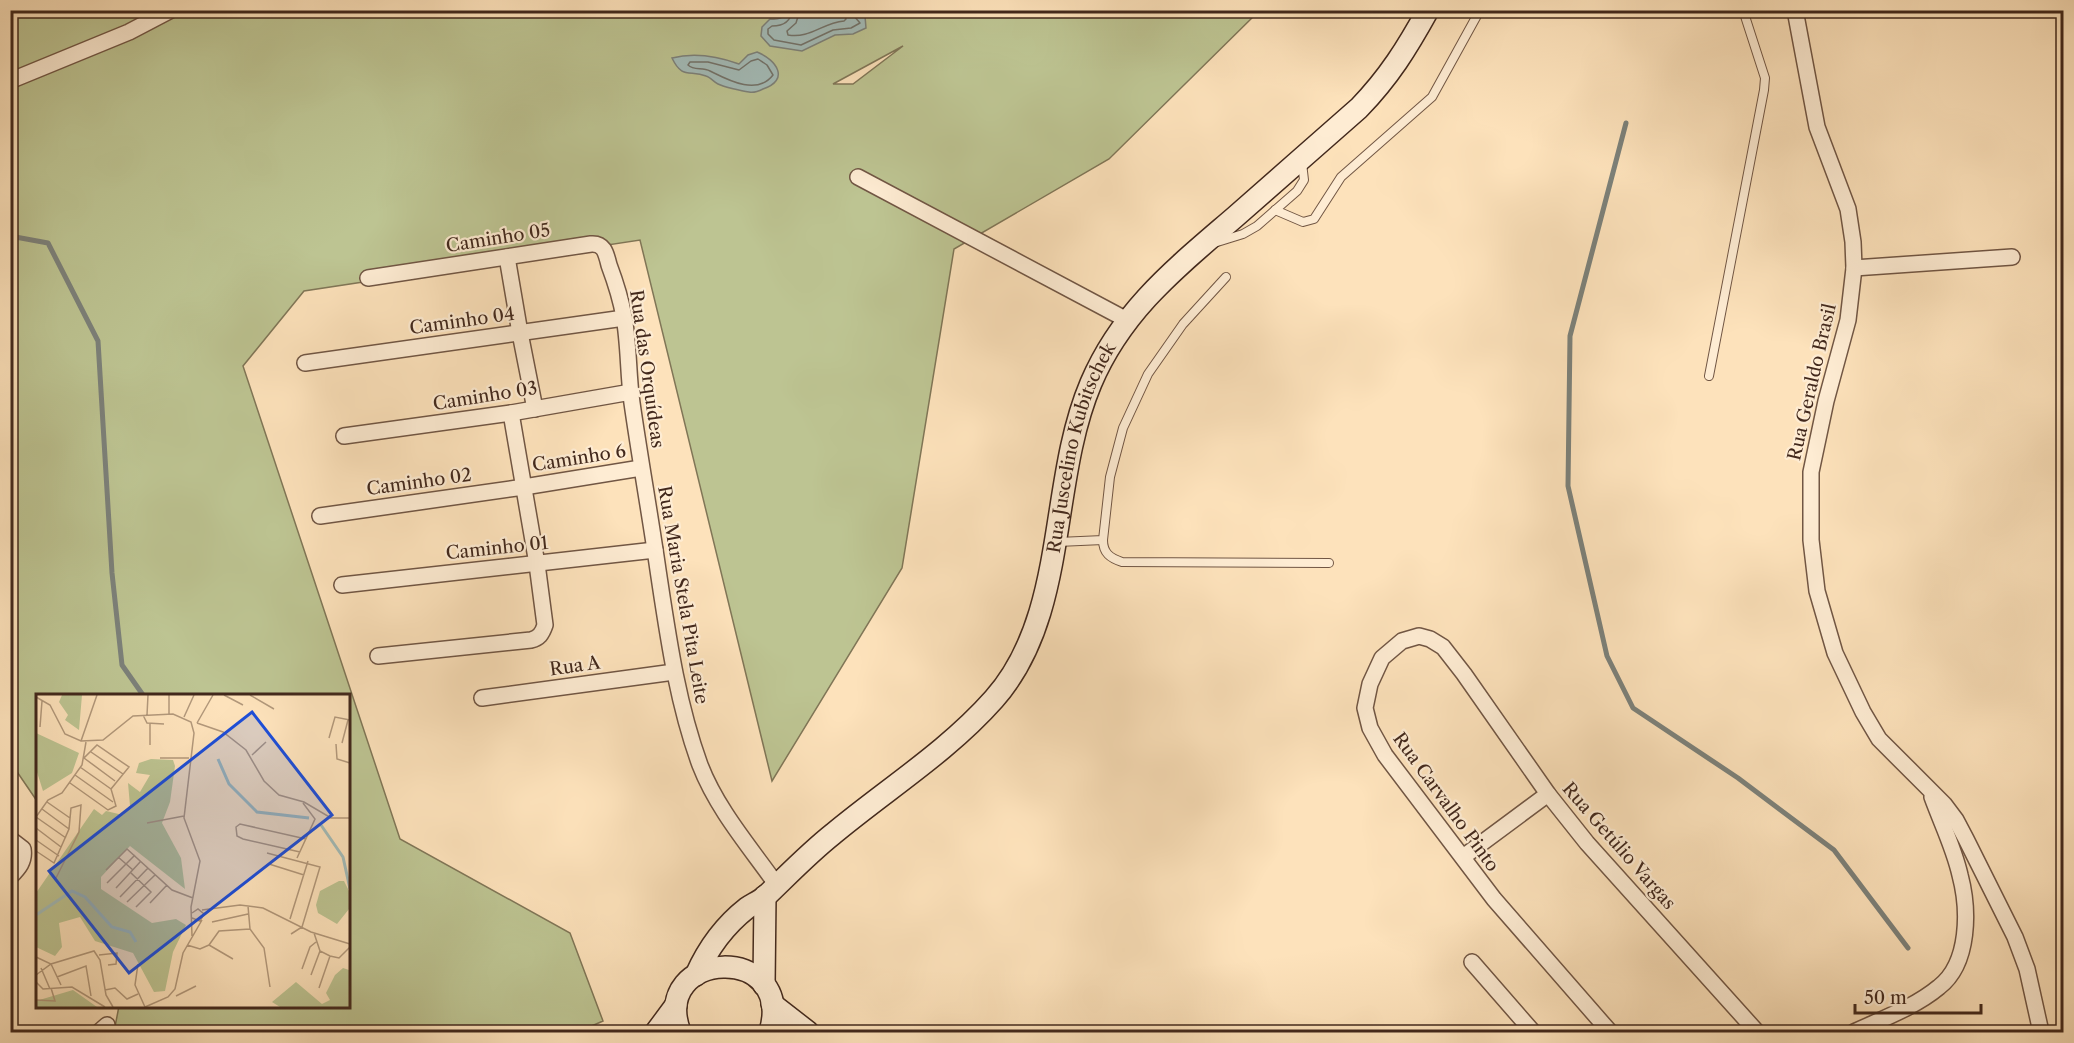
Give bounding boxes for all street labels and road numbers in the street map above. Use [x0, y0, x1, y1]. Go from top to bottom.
street label: Caminho 05 [444, 219, 552, 257]
street label: Rua das Orquídeas [625, 288, 669, 450]
street label: Rua Geraldo Brasil [1783, 301, 1841, 463]
street label: Caminho 04 [408, 303, 516, 339]
street label: Rua Juscelino Kubitschek [1043, 337, 1121, 555]
street label: Caminho 03 [431, 377, 539, 415]
street label: Caminho 6 [531, 440, 627, 476]
street label: Caminho 02 [365, 464, 473, 500]
street label: Rua Maria Stela Pita Leite [653, 484, 713, 706]
street label: Caminho 01 [445, 532, 550, 564]
street label: Rua A [548, 651, 602, 680]
street label: Rua Carvalho Pinto [1388, 728, 1504, 876]
street label: Rua Getúlio Vargas [1558, 778, 1680, 914]

